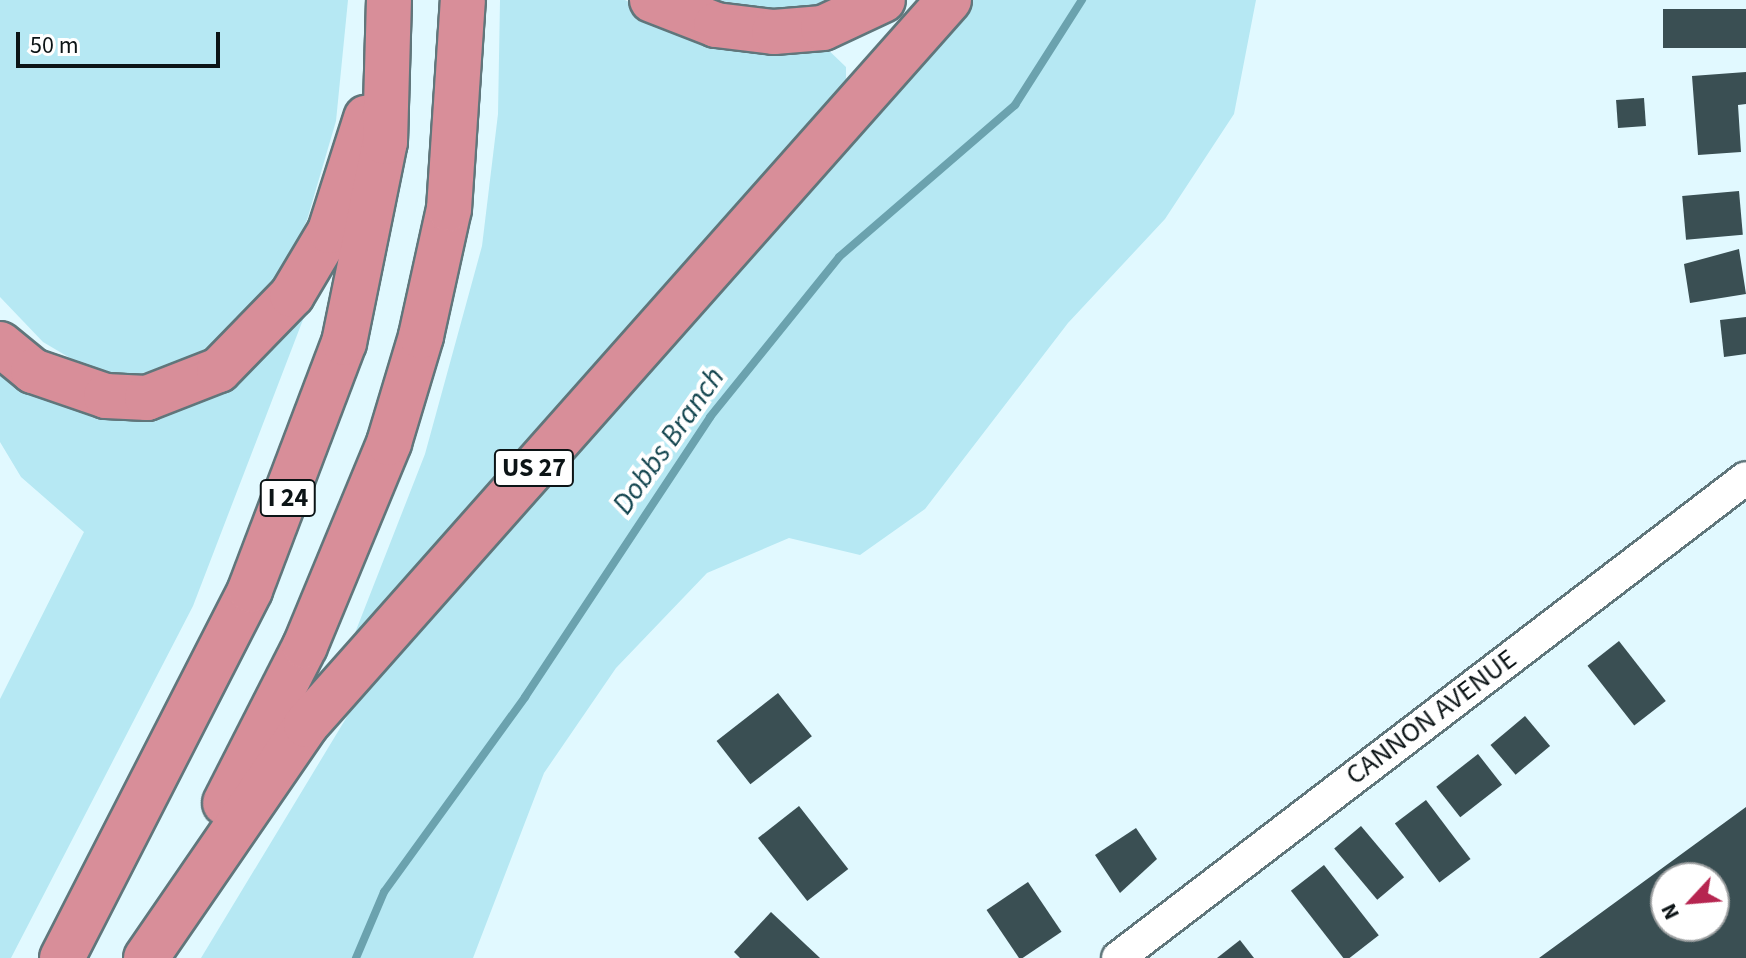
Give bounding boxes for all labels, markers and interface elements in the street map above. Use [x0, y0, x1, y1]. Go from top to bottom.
scale bar [20, 16, 224, 66]
text: 50 m [30, 28, 79, 63]
water label: Dobbs Branch [605, 361, 733, 521]
road number: US 27 [492, 446, 576, 490]
road number: I 24 [258, 476, 318, 520]
street label: CANNON AVENUE [1339, 642, 1523, 792]
north arrow [1650, 862, 1730, 942]
text: N [1653, 898, 1688, 925]

